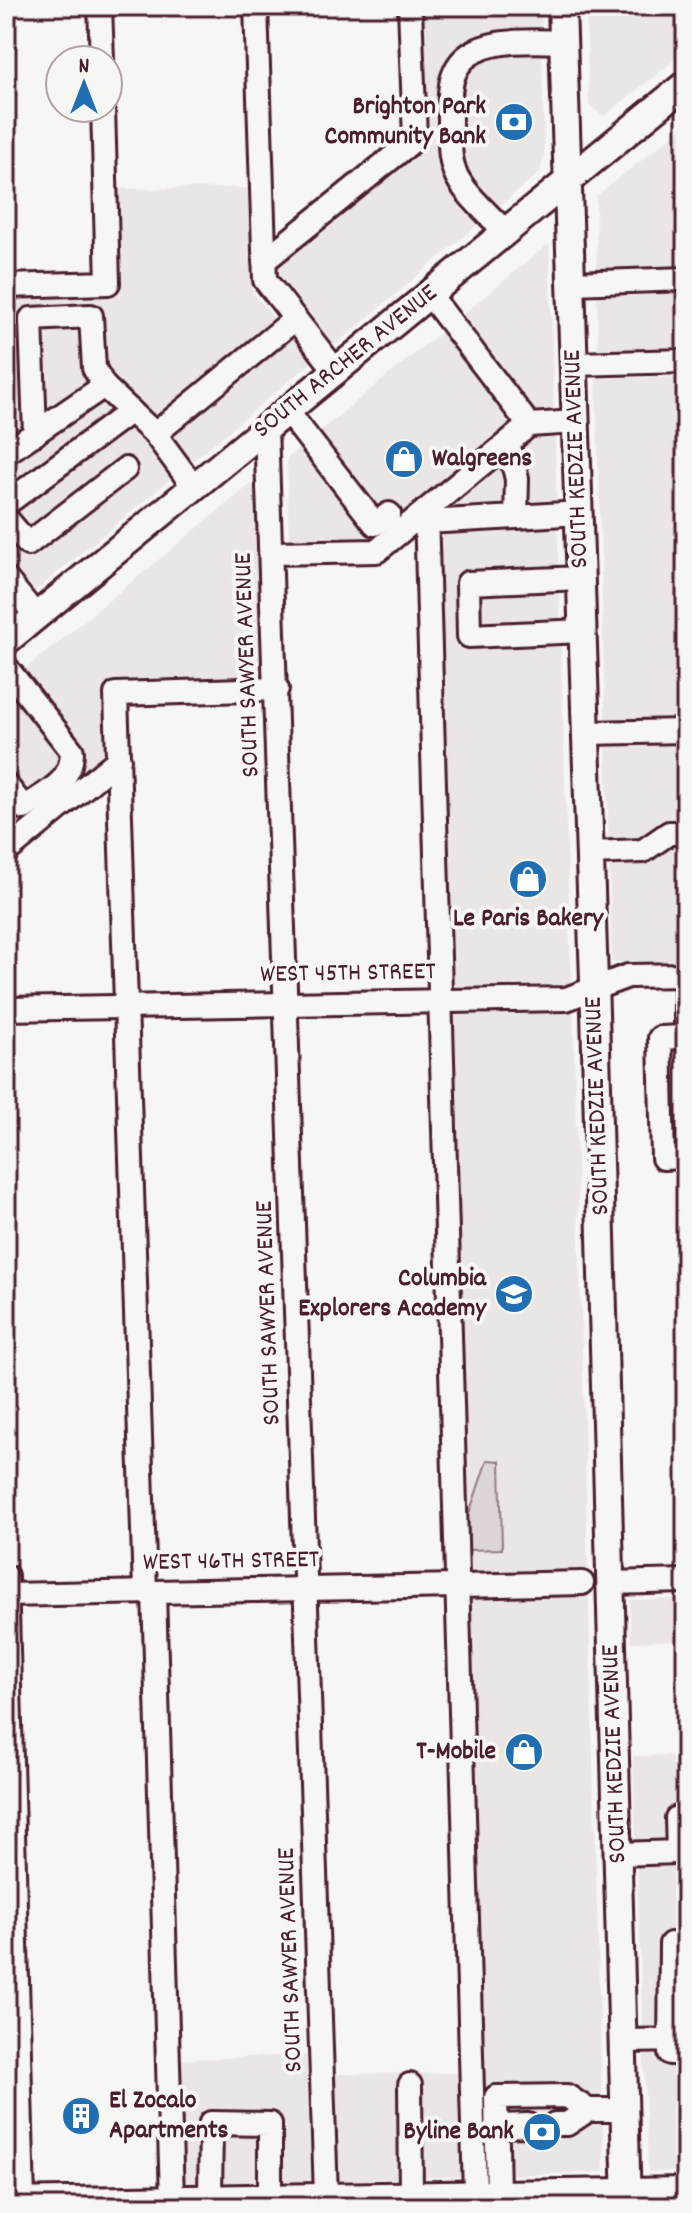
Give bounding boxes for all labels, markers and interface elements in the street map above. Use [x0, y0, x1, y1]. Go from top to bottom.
north arrow [44, 44, 124, 124]
text: N [79, 52, 90, 83]
place label: Brighton Park Community Bank [325, 89, 486, 156]
bank icon: Brighton Park Community Bank [493, 101, 535, 143]
street label: SOUTH ARCHER AVENUE [246, 276, 446, 448]
street label: SOUTH KEDZIE AVENUE [555, 349, 599, 569]
shop icon: Walgreens [383, 438, 425, 480]
place label: Walgreens [432, 441, 532, 478]
street label: SOUTH SAWYER AVENUE [226, 552, 270, 778]
shop icon: Le Paris Bakery [507, 858, 549, 900]
place label: Le Paris Bakery [453, 901, 605, 938]
street label: WEST 45TH STREET [260, 954, 437, 994]
street label: SOUTH KEDZIE AVENUE [576, 996, 620, 1216]
street label: SOUTH SAWYER AVENUE [247, 1200, 291, 1426]
place label: Columbia Explorers Academy [298, 1261, 487, 1328]
school or university icon: Columbia Explorers Academy [493, 1273, 535, 1315]
street label: WEST 46TH STREET [143, 1542, 320, 1582]
street label: SOUTH KEDZIE AVENUE [593, 1644, 637, 1864]
shop icon: T-Mobile [503, 1731, 545, 1773]
place label: T-Mobile [416, 1734, 496, 1771]
street label: SOUTH SAWYER AVENUE [269, 1847, 313, 2073]
place label: El Zocalo Apartments [109, 2083, 229, 2150]
building icon: El Zocalo Apartments [60, 2095, 102, 2137]
bank icon: Byline Bank [521, 2111, 563, 2153]
place label: Byline Bank [404, 2114, 514, 2151]

